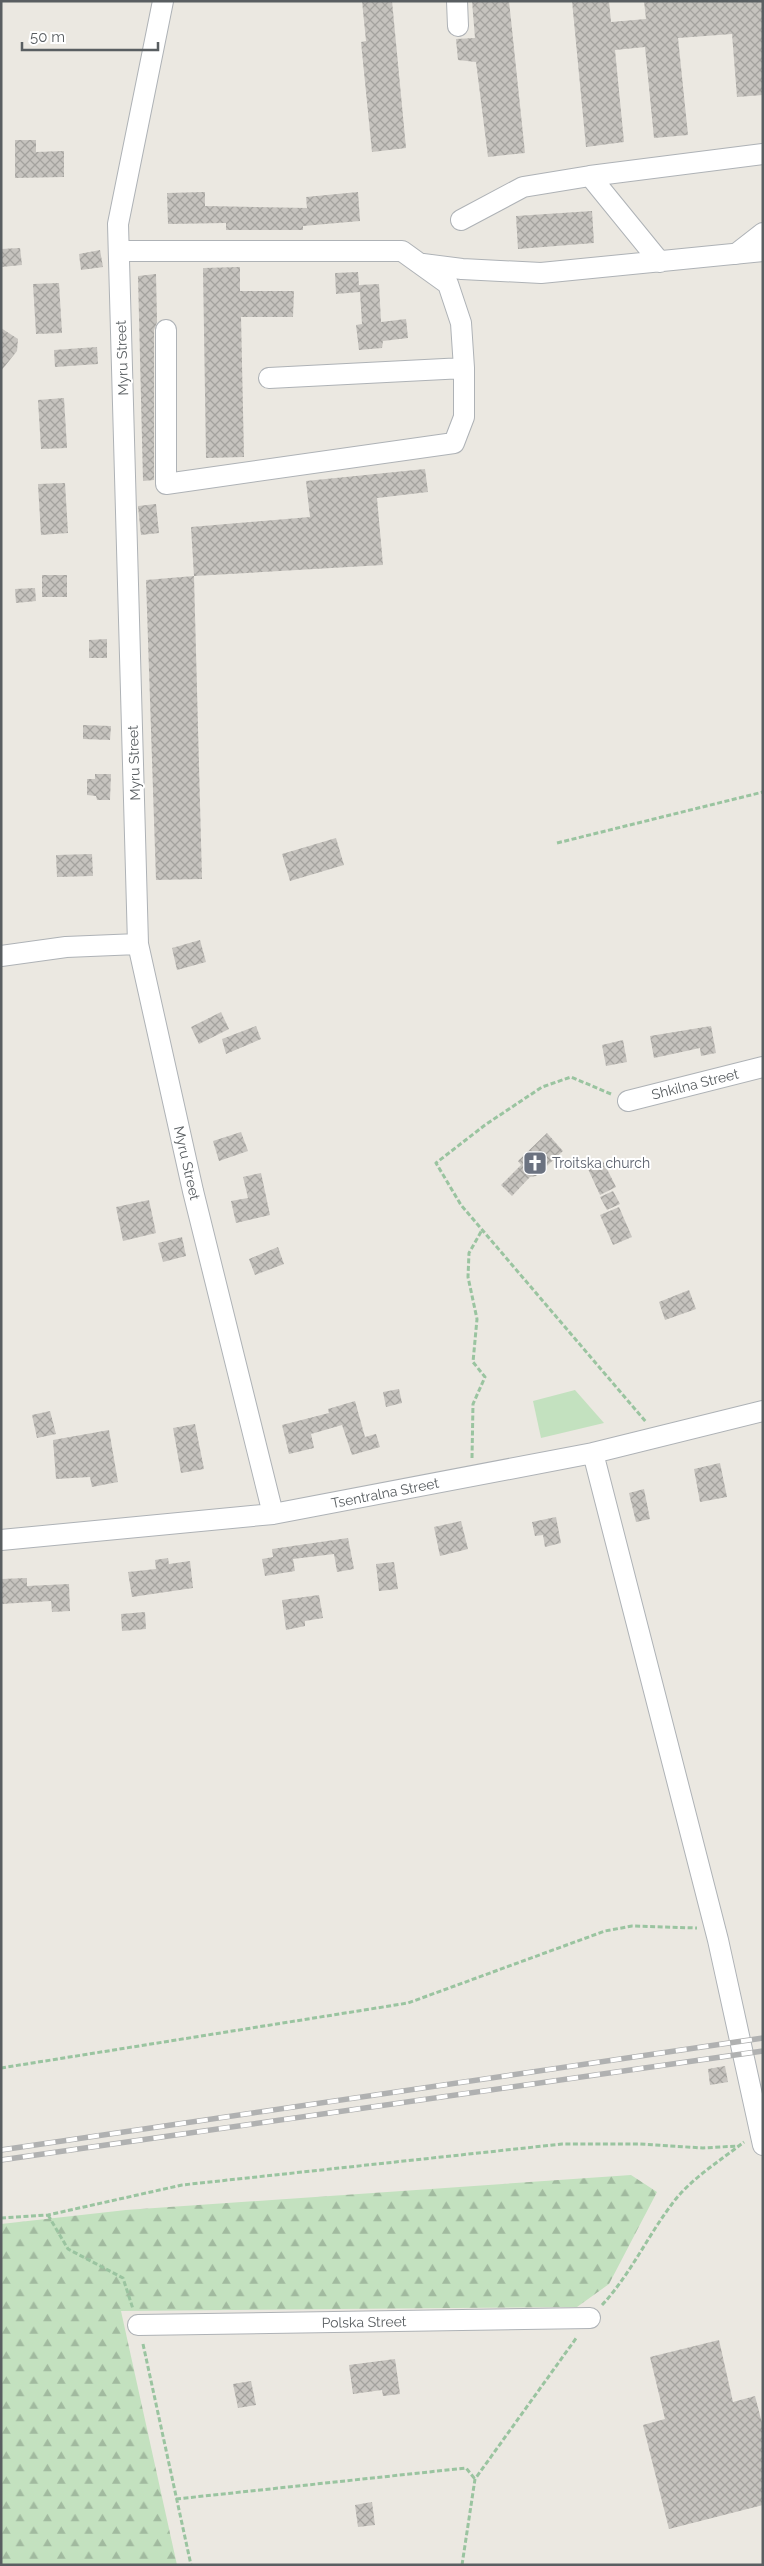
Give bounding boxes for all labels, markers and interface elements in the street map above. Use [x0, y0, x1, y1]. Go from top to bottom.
scale bar [22, 20, 159, 52]
text: 50 m [30, 28, 65, 46]
street label: Myru Street [113, 320, 131, 396]
street label: Myru Street [125, 725, 143, 801]
street label: Shkilna Street [650, 1065, 740, 1103]
street label: Myru Street [171, 1124, 203, 1202]
church icon: Troitska church [522, 1150, 548, 1176]
place label: Troitska church [552, 1155, 650, 1171]
street label: Tsentralna Street [330, 1475, 440, 1511]
street label: Polska Street [321, 2313, 407, 2331]

